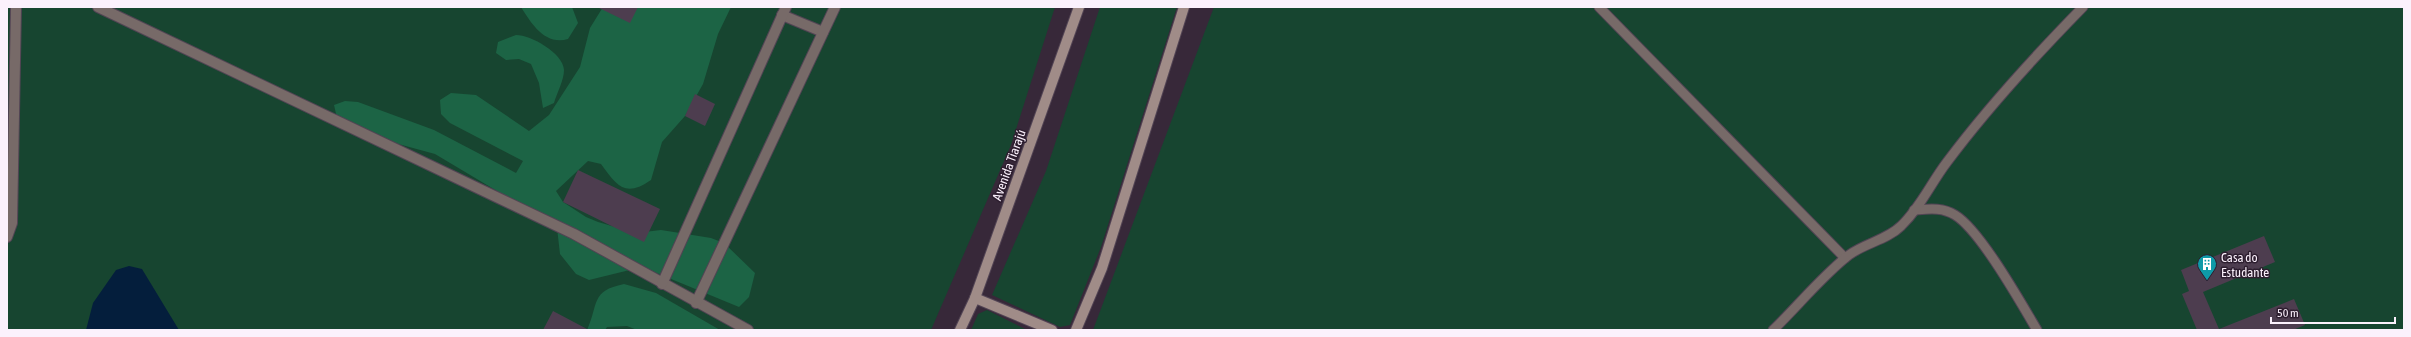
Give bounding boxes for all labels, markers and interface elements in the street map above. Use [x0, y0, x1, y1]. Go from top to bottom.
street label: Avenida Tiarajú [989, 128, 1029, 202]
place label: Casa do Estudante [2221, 250, 2269, 280]
building icon: Casa do Estudante [2196, 253, 2218, 281]
scale bar [2271, 299, 2395, 325]
text: 50 m [2277, 306, 2299, 320]

